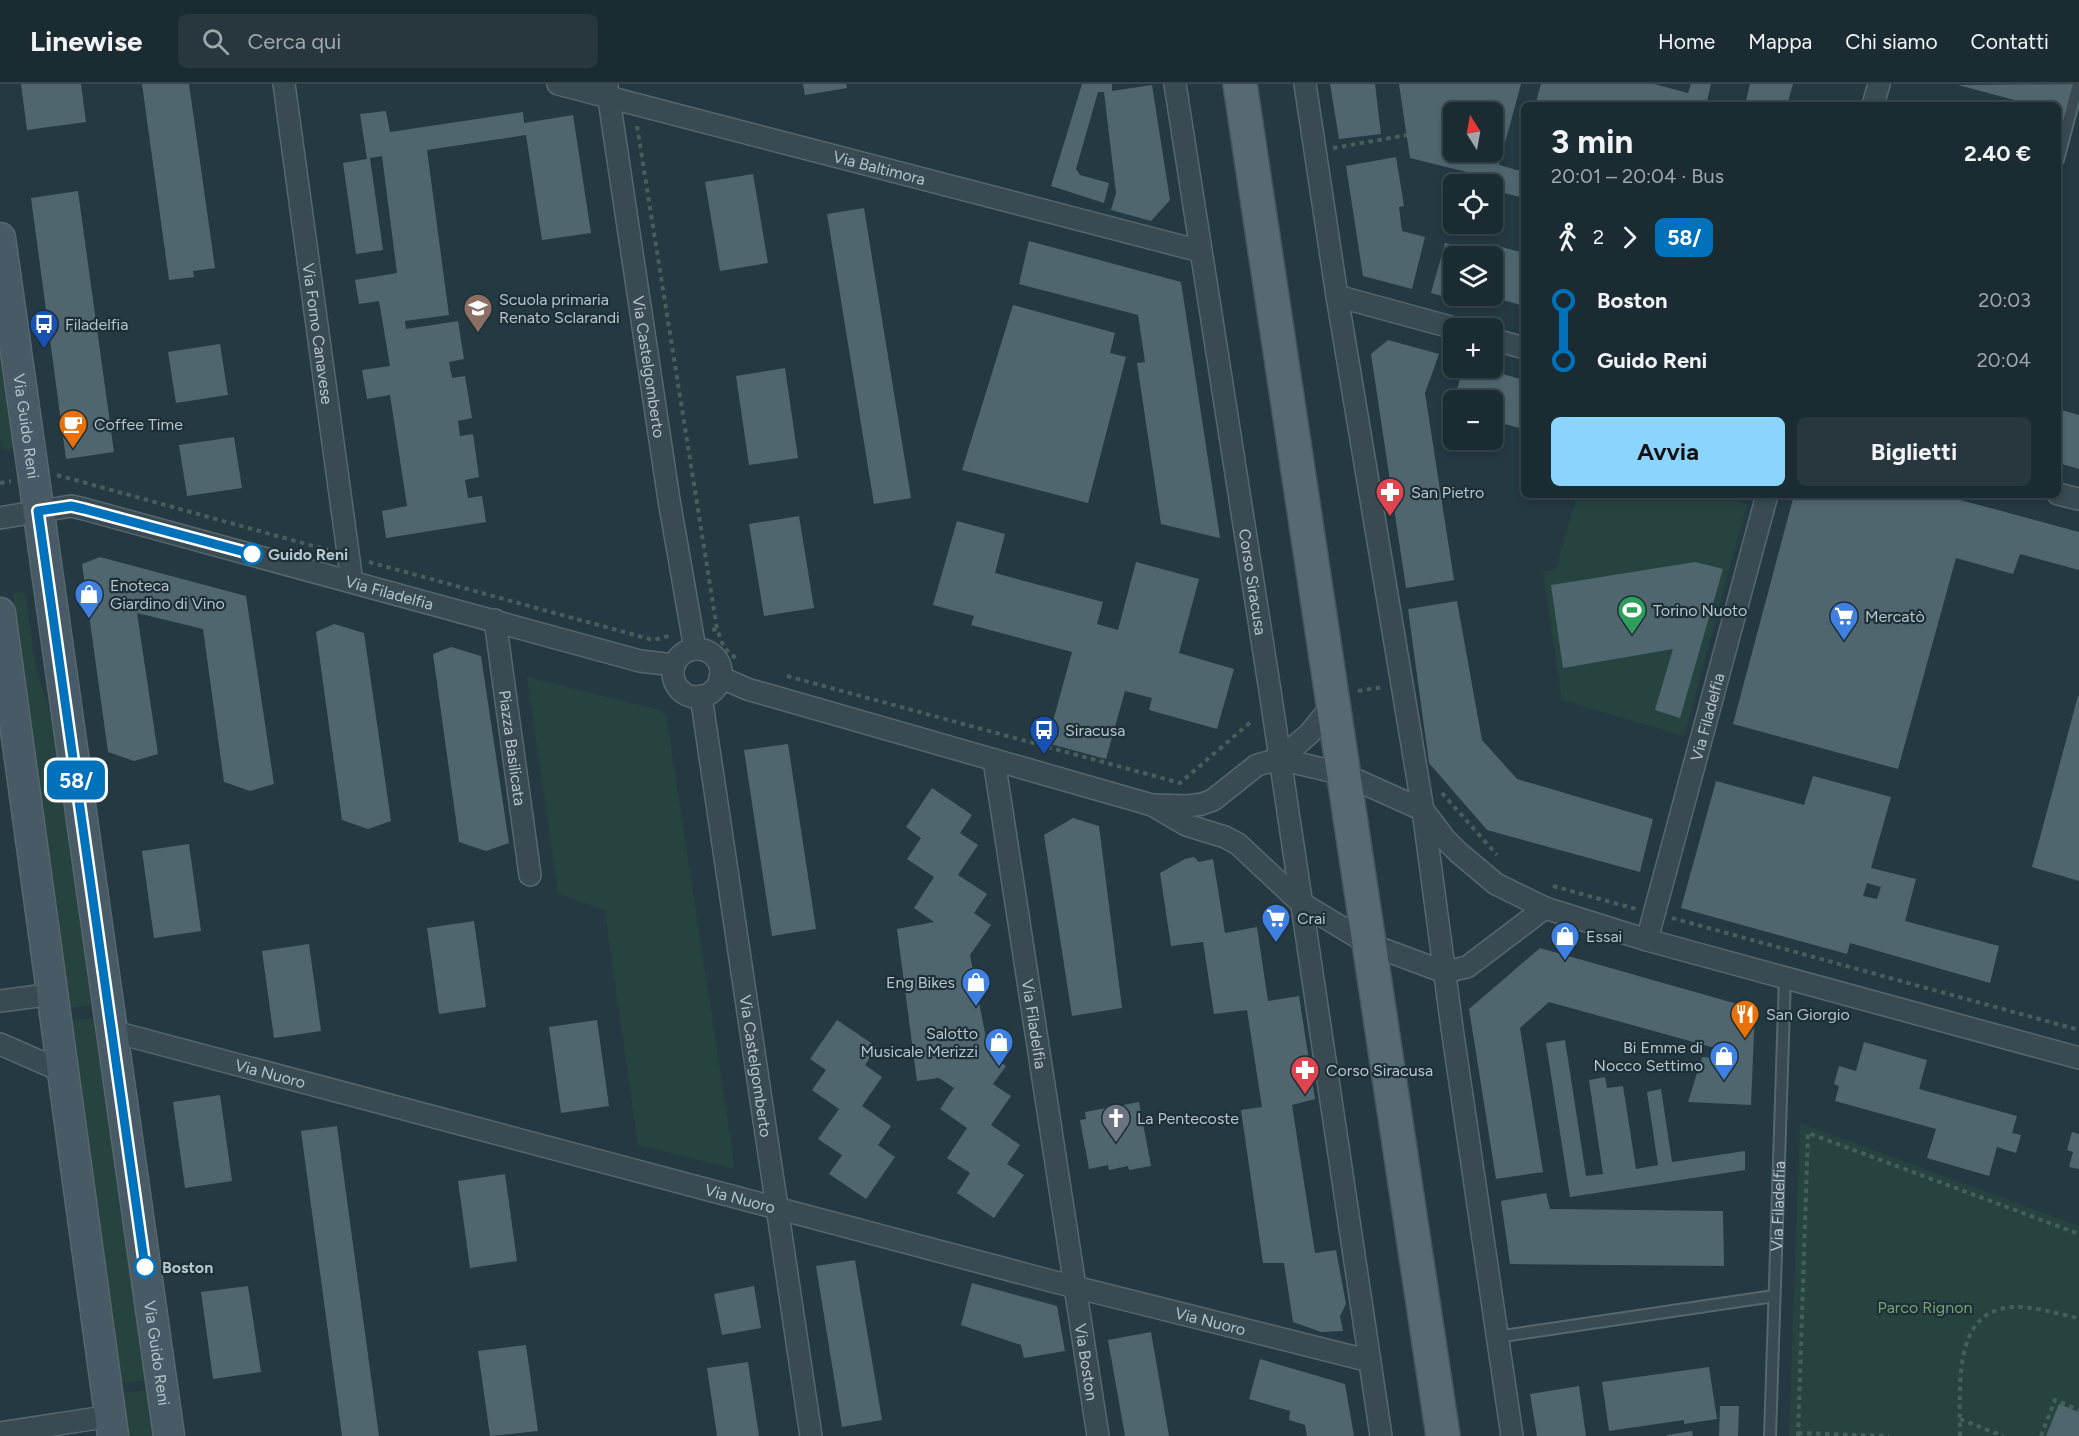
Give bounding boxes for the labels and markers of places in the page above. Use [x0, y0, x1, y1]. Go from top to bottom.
place label: Scuola primaria Renato Sclarandi [499, 290, 620, 327]
school or university icon: Scuola primaria Renato Sclarandi [462, 292, 494, 334]
bus stop icon: Filadelfia [28, 308, 60, 350]
place label: Filadelfia [65, 315, 129, 334]
cafe icon: Coffee Time [57, 408, 89, 450]
place label: Coffee Time [94, 415, 183, 434]
pharmacy icon: San Pietro [1374, 476, 1406, 518]
place label: San Pietro [1411, 483, 1484, 502]
marker: Guido Reni [241, 543, 263, 565]
place label: Guido Reni [268, 545, 348, 564]
place label: Enoteca Giardino di Vino [110, 576, 225, 613]
shop icon: Enoteca Giardino di Vino [73, 578, 105, 620]
sports icon: Torino Nuoto [1616, 594, 1648, 636]
supermarket icon: Mercatò [1828, 600, 1860, 642]
place label: Torino Nuoto [1653, 601, 1747, 620]
place label: Mercatò [1865, 607, 1925, 626]
bus stop icon: Siracusa [1028, 714, 1060, 756]
place label: Siracusa [1065, 721, 1125, 740]
supermarket icon: Crai [1260, 902, 1292, 944]
place label: Crai [1297, 909, 1326, 928]
shop icon: Essai [1549, 920, 1581, 962]
place label: Essai [1586, 927, 1622, 946]
shop icon: Eng Bikes [960, 966, 992, 1008]
place label: Eng Bikes [886, 973, 955, 992]
restaurant icon: San Giorgio [1729, 998, 1761, 1040]
place label: San Giorgio [1766, 1005, 1850, 1024]
place label: Salotto Musicale Merizzi [861, 1024, 978, 1061]
shop icon: Salotto Musicale Merizzi [983, 1026, 1015, 1068]
place label: Bi Emme di Nocco Settimo [1594, 1038, 1703, 1075]
shop icon: Bi Emme di Nocco Settimo [1708, 1040, 1740, 1082]
pharmacy icon: Corso Siracusa [1289, 1054, 1321, 1096]
place label: Corso Siracusa [1326, 1061, 1433, 1080]
church icon: La Pentecoste [1100, 1102, 1132, 1144]
place label: La Pentecoste [1137, 1109, 1239, 1128]
marker: Boston [134, 1256, 156, 1278]
place label: Boston [162, 1258, 213, 1277]

